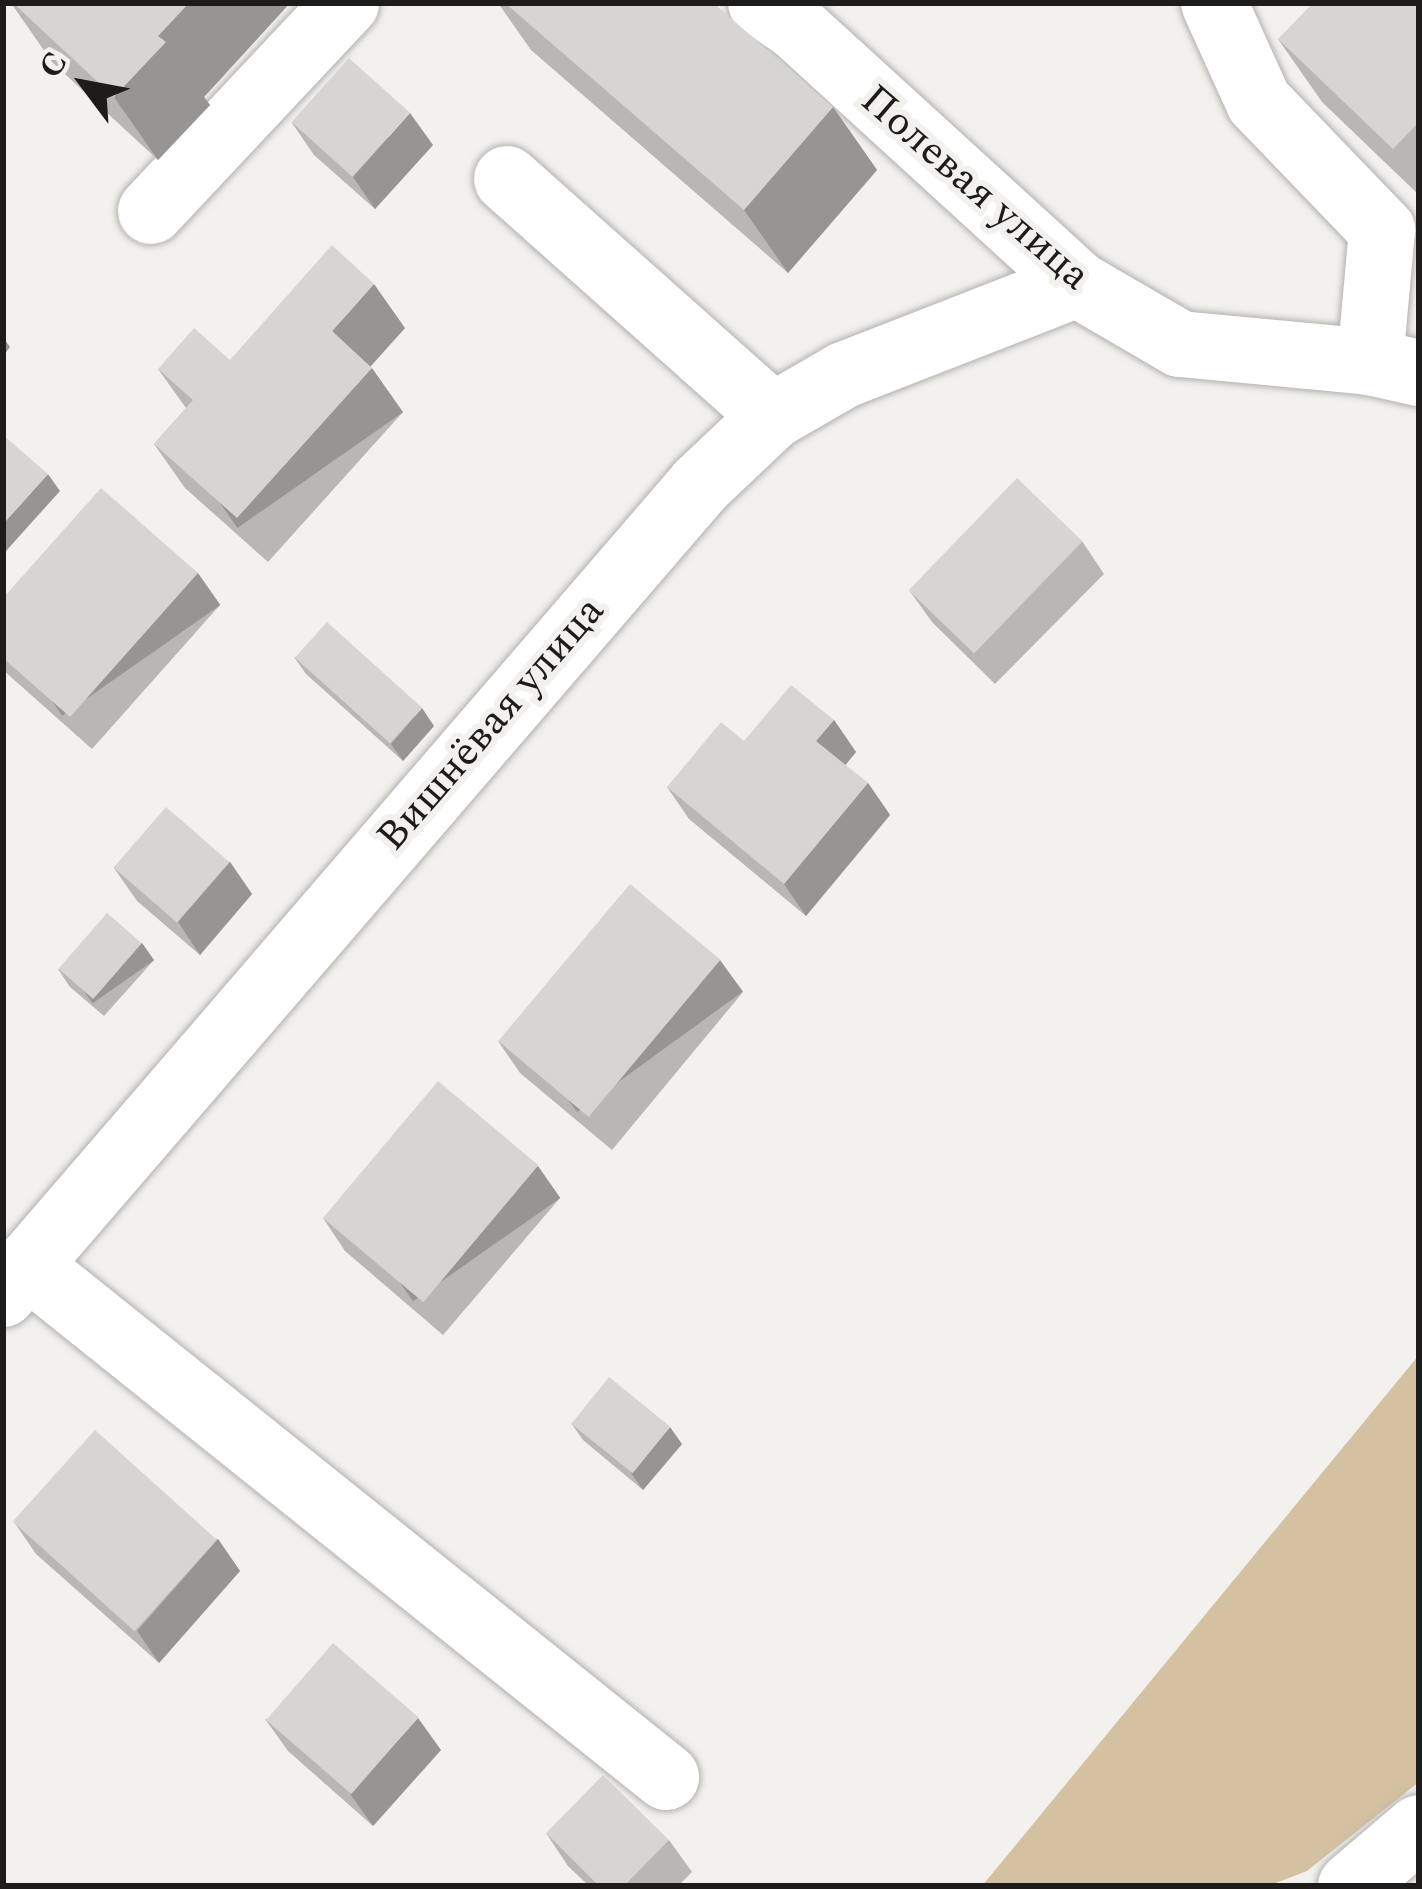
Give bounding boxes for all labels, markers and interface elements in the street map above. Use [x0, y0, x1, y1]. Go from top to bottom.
north arrow [24, 24, 144, 144]
text: С [26, 42, 81, 88]
street label: Полевая улица [850, 75, 1100, 301]
street label: Вишнёвая улица [367, 586, 615, 862]

